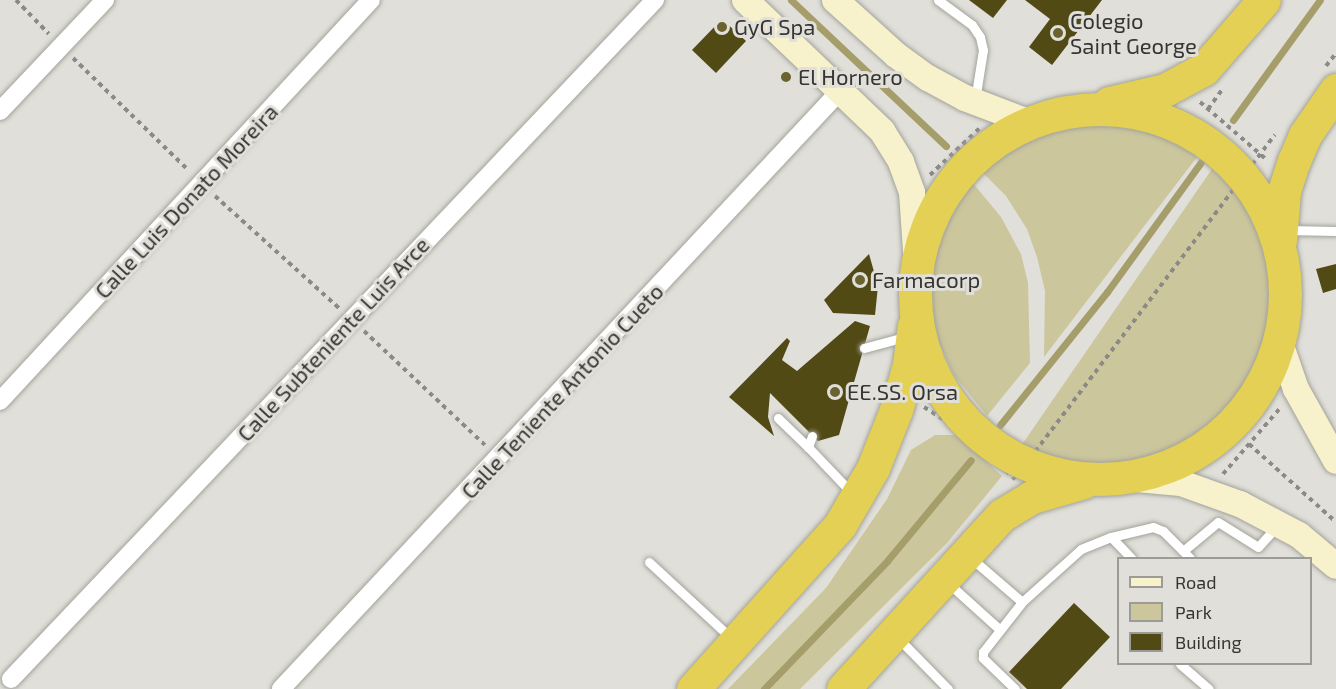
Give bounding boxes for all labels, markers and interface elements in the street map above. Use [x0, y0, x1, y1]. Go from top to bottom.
place label: Colegio Saint George [1070, 7, 1197, 58]
place label: GyG Spa [734, 14, 815, 40]
marker: GyG Spa [715, 20, 729, 34]
marker: Colegio Saint George [1051, 26, 1065, 40]
place label: El Hornero [798, 64, 903, 90]
marker: El Hornero [779, 70, 793, 84]
street label: Calle Luis Donato Moreira [89, 98, 283, 304]
street label: Calle Subteniente Luis Arce [231, 231, 435, 447]
place label: Farmacorp [872, 267, 980, 293]
marker: Farmacorp [853, 273, 867, 287]
street label: Calle Teniente Antonio Cueto [455, 278, 669, 504]
place label: EE.SS. Orsa [847, 379, 958, 405]
marker: EE.SS. Orsa [828, 385, 842, 399]
legend [1117, 557, 1312, 665]
text: Road [1175, 571, 1216, 593]
text: Park [1175, 601, 1212, 623]
text: Building [1175, 631, 1242, 653]

